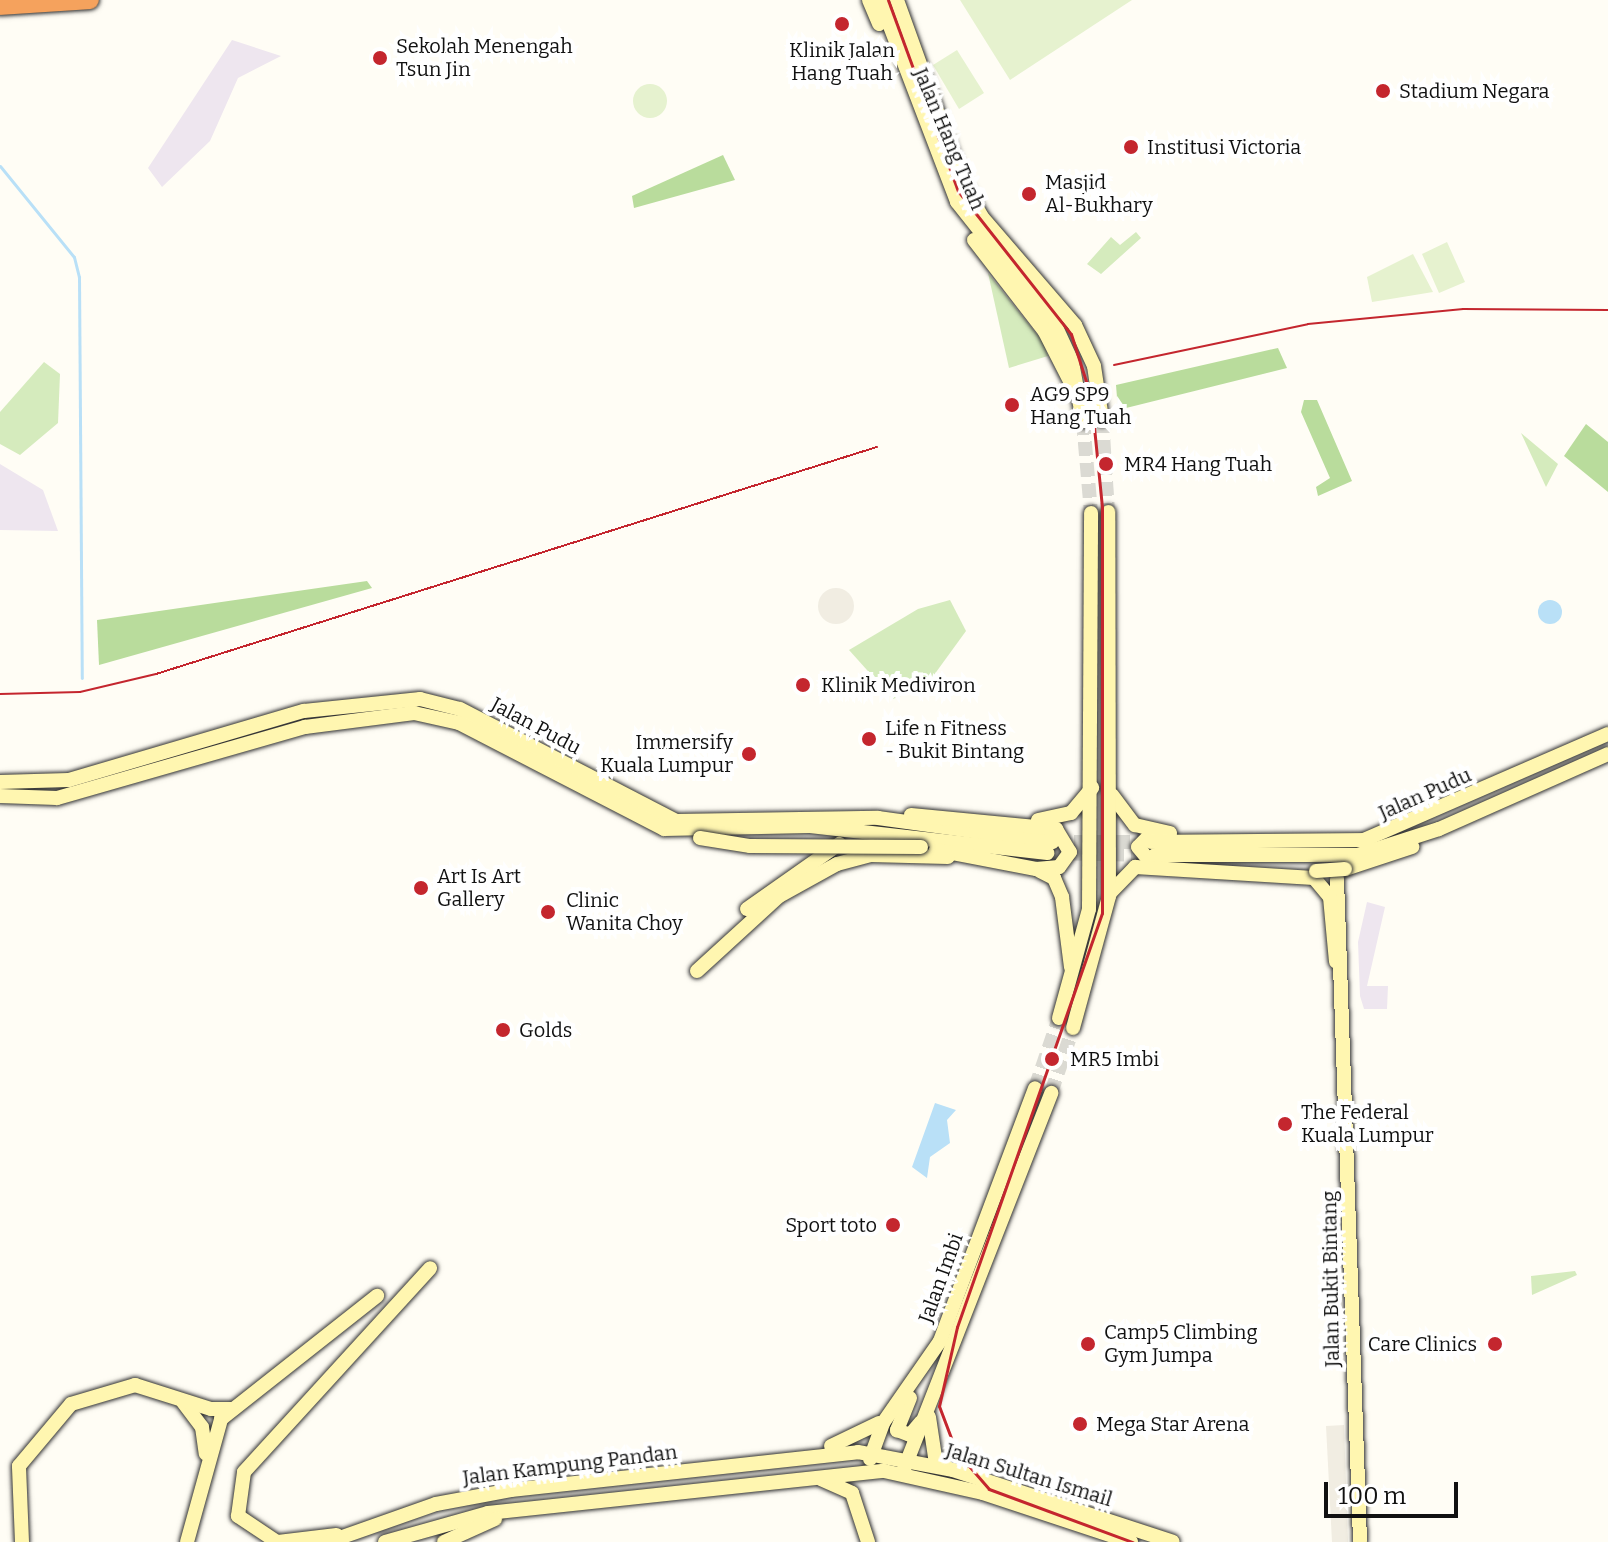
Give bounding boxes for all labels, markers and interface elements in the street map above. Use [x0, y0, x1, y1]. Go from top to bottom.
marker: Klinik Jalan Hang Tuah [831, 13, 853, 35]
place label: Sekolah Menengah Tsun Jin [396, 34, 573, 81]
place label: Klinik Jalan Hang Tuah [789, 38, 895, 85]
marker: Sekolah Menengah Tsun Jin [371, 49, 389, 67]
street label: Jalan Hang Tuah [908, 65, 990, 213]
place label: Stadium Negara [1399, 79, 1549, 103]
marker: Stadium Negara [1374, 82, 1392, 100]
place label: Institusi Victoria [1147, 135, 1301, 159]
marker: Institusi Victoria [1122, 138, 1140, 156]
place label: Masjid Al-Bukhary [1045, 170, 1153, 217]
marker: Masjid Al-Bukhary [1020, 185, 1038, 203]
place label: AG9 SP9 Hang Tuah [1030, 382, 1131, 429]
marker: AG9 SP9 Hang Tuah [1001, 394, 1023, 416]
place label: MR4 Hang Tuah [1124, 452, 1272, 476]
marker: MR4 Hang Tuah [1095, 453, 1117, 475]
place label: Klinik Mediviron [821, 673, 976, 697]
marker: Klinik Mediviron [792, 674, 814, 696]
street label: Jalan Pudu [487, 692, 585, 760]
place label: Life n Fitness - Bukit Bintang [885, 716, 1024, 763]
place label: Immersify Kuala Lumpur [600, 730, 733, 777]
marker: Life n Fitness - Bukit Bintang [860, 730, 878, 748]
marker: Immersify Kuala Lumpur [740, 745, 758, 763]
street label: Jalan Pudu [1375, 763, 1475, 825]
place label: Art Is Art Gallery [437, 864, 521, 911]
marker: Art Is Art Gallery [412, 879, 430, 897]
place label: Clinic Wanita Choy [566, 888, 683, 935]
marker: Clinic Wanita Choy [537, 901, 559, 923]
place label: Golds [519, 1018, 572, 1042]
marker: Golds [494, 1021, 512, 1039]
place label: MR5 Imbi [1070, 1047, 1159, 1071]
marker: MR5 Imbi [1041, 1048, 1063, 1070]
place label: The Federal Kuala Lumpur [1301, 1100, 1434, 1147]
marker: The Federal Kuala Lumpur [1276, 1115, 1294, 1133]
street label: Jalan Bukit Bintang [1317, 1191, 1345, 1367]
place label: Sport toto [785, 1213, 877, 1237]
marker: Sport toto [884, 1216, 902, 1234]
street label: Jalan Imbi [914, 1230, 968, 1326]
place label: Camp5 Climbing Gym Jumpa [1104, 1320, 1258, 1367]
place label: Care Clinics [1368, 1332, 1477, 1356]
marker: Care Clinics [1484, 1333, 1506, 1355]
marker: Camp5 Climbing Gym Jumpa [1079, 1335, 1097, 1353]
place label: Mega Star Arena [1096, 1412, 1250, 1436]
marker: Mega Star Arena [1071, 1415, 1089, 1433]
street label: Jalan Sultan Ismail [943, 1438, 1115, 1512]
street label: Jalan Kampung Pandan [461, 1440, 679, 1490]
scale bar [1328, 1466, 1462, 1516]
text: 100 m [1338, 1482, 1406, 1510]

